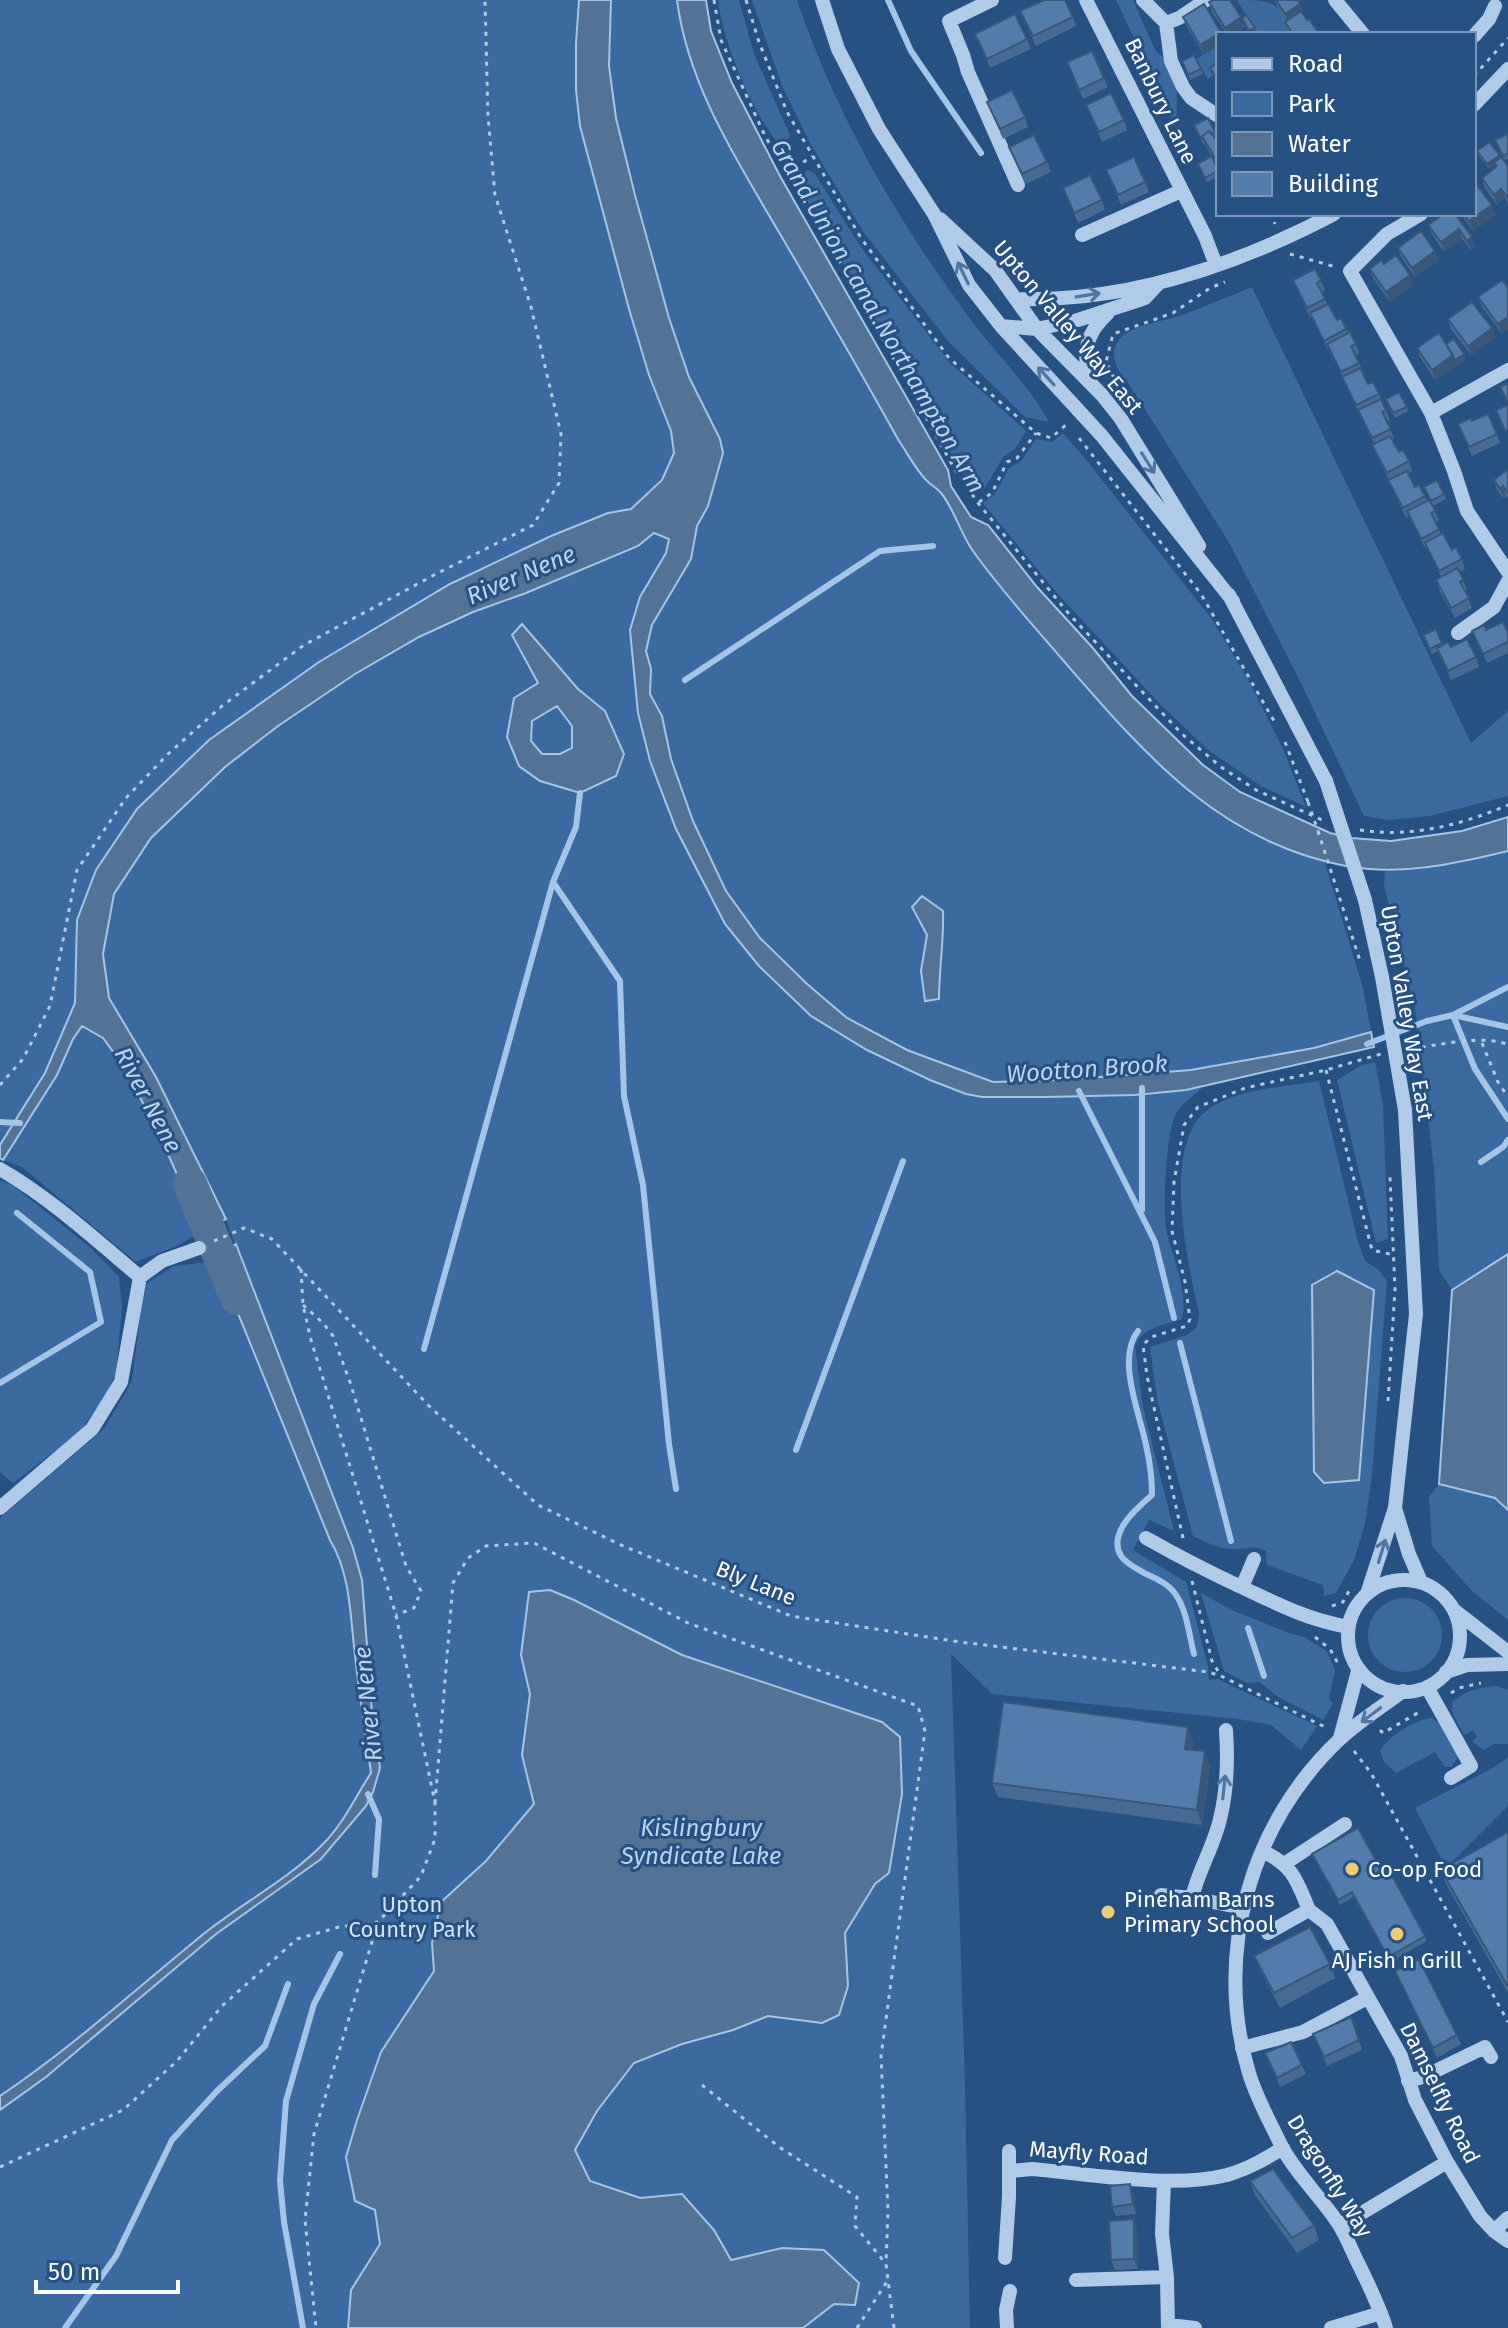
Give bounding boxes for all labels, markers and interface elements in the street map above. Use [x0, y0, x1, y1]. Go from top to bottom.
legend [1216, 32, 1476, 216]
street label: Banbury Lane [1119, 34, 1203, 168]
text: Road [1288, 50, 1343, 78]
text: Park [1288, 90, 1336, 118]
text: Water [1288, 130, 1352, 158]
water label: Grand Union Canal Northampton Arm [765, 134, 991, 498]
text: Building [1288, 170, 1378, 198]
street label: Upton Valley Way East [987, 235, 1149, 419]
one-way arrow [955, 261, 970, 285]
one-way arrow [1075, 287, 1101, 302]
one-way arrow [1037, 366, 1056, 386]
one-way arrow [1140, 451, 1156, 474]
water label: River Nene [462, 540, 580, 610]
street label: Upton Valley Way East [1375, 903, 1439, 1123]
water label: River Nene [109, 1042, 187, 1158]
water label: Wootton Brook [1005, 1049, 1169, 1089]
one-way arrow [1375, 1539, 1390, 1564]
street label: Bly Lane [712, 1555, 800, 1611]
water label: River Nene [348, 1645, 388, 1763]
one-way arrow [1361, 1706, 1383, 1723]
one-way arrow [1216, 1774, 1231, 1801]
water label: Kislingbury Syndicate Lake [620, 1814, 781, 1870]
place label: Co-op Food [1368, 1856, 1482, 1883]
marker: Co-op Food [1343, 1860, 1361, 1878]
place label: Pineham Barns Primary School [1124, 1886, 1275, 1938]
park label: Upton Country Park [349, 1891, 476, 1943]
marker: Pineham Barns Primary School [1099, 1903, 1117, 1921]
marker: AJ Fish n Grill [1388, 1925, 1406, 1943]
place label: AJ Fish n Grill [1332, 1947, 1462, 1974]
street label: Damselfly Road [1394, 2018, 1486, 2168]
street label: Dragonfly Way [1281, 2110, 1379, 2243]
street label: Mayfly Road [1028, 2135, 1150, 2171]
scale bar [36, 2244, 178, 2294]
text: 50 m [48, 2258, 100, 2286]

